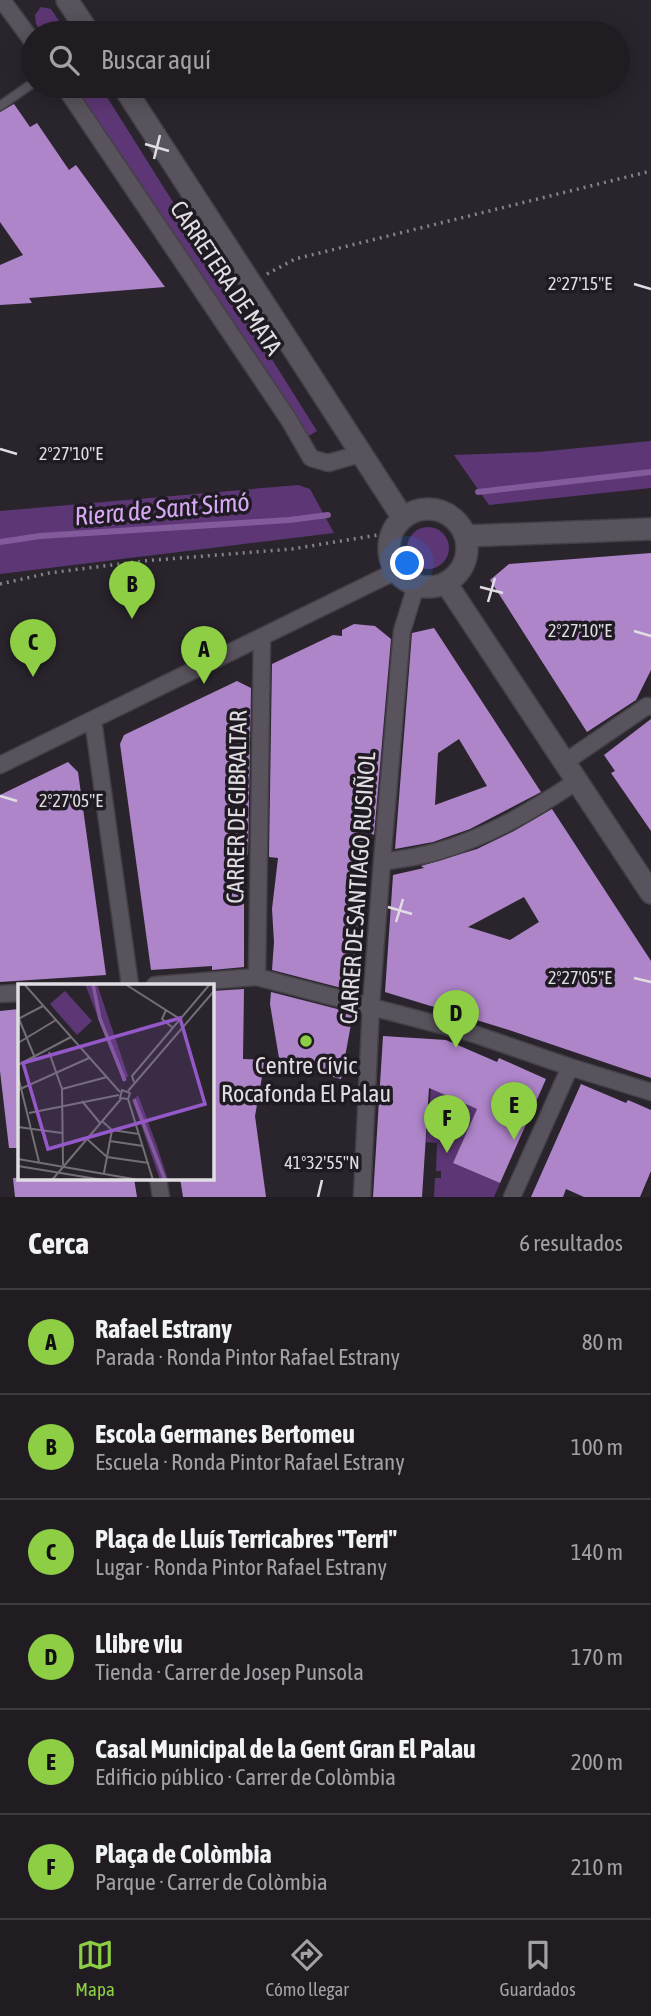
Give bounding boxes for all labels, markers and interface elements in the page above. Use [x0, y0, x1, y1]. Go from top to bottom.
search box [21, 21, 630, 98]
icon: search [45, 41, 83, 79]
text: Buscar aquí [101, 45, 211, 75]
street label: CARRETERA DE MATA [165, 196, 288, 360]
text: 2°27'15"E [548, 273, 612, 294]
text: 2°27'10"E [39, 443, 103, 464]
water label: Riera de Sant Simó [73, 486, 251, 532]
your location [390, 546, 424, 580]
pin: B [109, 561, 155, 619]
pin: C [10, 619, 56, 677]
text: 2°27'10"E [548, 620, 612, 641]
pin: A [181, 626, 227, 684]
street label: CARRER DE GIBRALTAR [221, 710, 252, 904]
street label: CARRER DE SANTIAGO RUSIÑOL [335, 750, 381, 1025]
text: 2°27'05"E [39, 790, 103, 811]
text: 2°27'05"E [548, 967, 612, 988]
inset map [18, 984, 214, 1180]
pin: D [433, 990, 479, 1048]
marker: Centre Cívic Rocafonda El Palau [298, 1033, 314, 1049]
place label: Centre Cívic Rocafonda El Palau [221, 1052, 391, 1107]
pin: E [491, 1082, 537, 1140]
pin: F [424, 1095, 470, 1153]
text: 41°32'55"N [284, 1152, 360, 1173]
text: Cerca [28, 1226, 89, 1260]
text: 6 resultados [519, 1230, 623, 1256]
text: Rafael Estrany [95, 1314, 232, 1344]
text: A [45, 1329, 57, 1355]
text: 80 m [582, 1329, 623, 1355]
text: Parada · Ronda Pintor Rafael Estrany [95, 1344, 400, 1370]
text: Escola Germanes Bertomeu [95, 1419, 355, 1449]
text: B [46, 1434, 56, 1460]
text: 100 m [571, 1434, 623, 1460]
text: Escuela · Ronda Pintor Rafael Estrany [95, 1449, 405, 1475]
text: Plaça de Lluís Terricabres "Terri" [95, 1524, 397, 1554]
text: C [46, 1539, 56, 1565]
text: 140 m [571, 1539, 623, 1565]
text: Lugar · Ronda Pintor Rafael Estrany [95, 1554, 387, 1580]
text: Llibre viu [95, 1629, 183, 1659]
text: D [45, 1644, 57, 1670]
text: 170 m [571, 1644, 623, 1670]
text: Tienda · Carrer de Josep Punsola [95, 1659, 364, 1685]
text: Casal Municipal de la Gent Gran El Palau [95, 1734, 476, 1764]
text: E [46, 1749, 56, 1775]
text: 200 m [571, 1749, 623, 1775]
text: Edificio público · Carrer de Colòmbia [95, 1764, 396, 1790]
text: Plaça de Colòmbia [95, 1839, 272, 1869]
text: F [46, 1854, 56, 1880]
text: 210 m [571, 1854, 623, 1880]
text: Parque · Carrer de Colòmbia [95, 1869, 328, 1895]
tab: Mapa [75, 1936, 115, 2000]
tab: Cómo llegar [265, 1936, 349, 2000]
tab: Guardados [499, 1936, 576, 2000]

